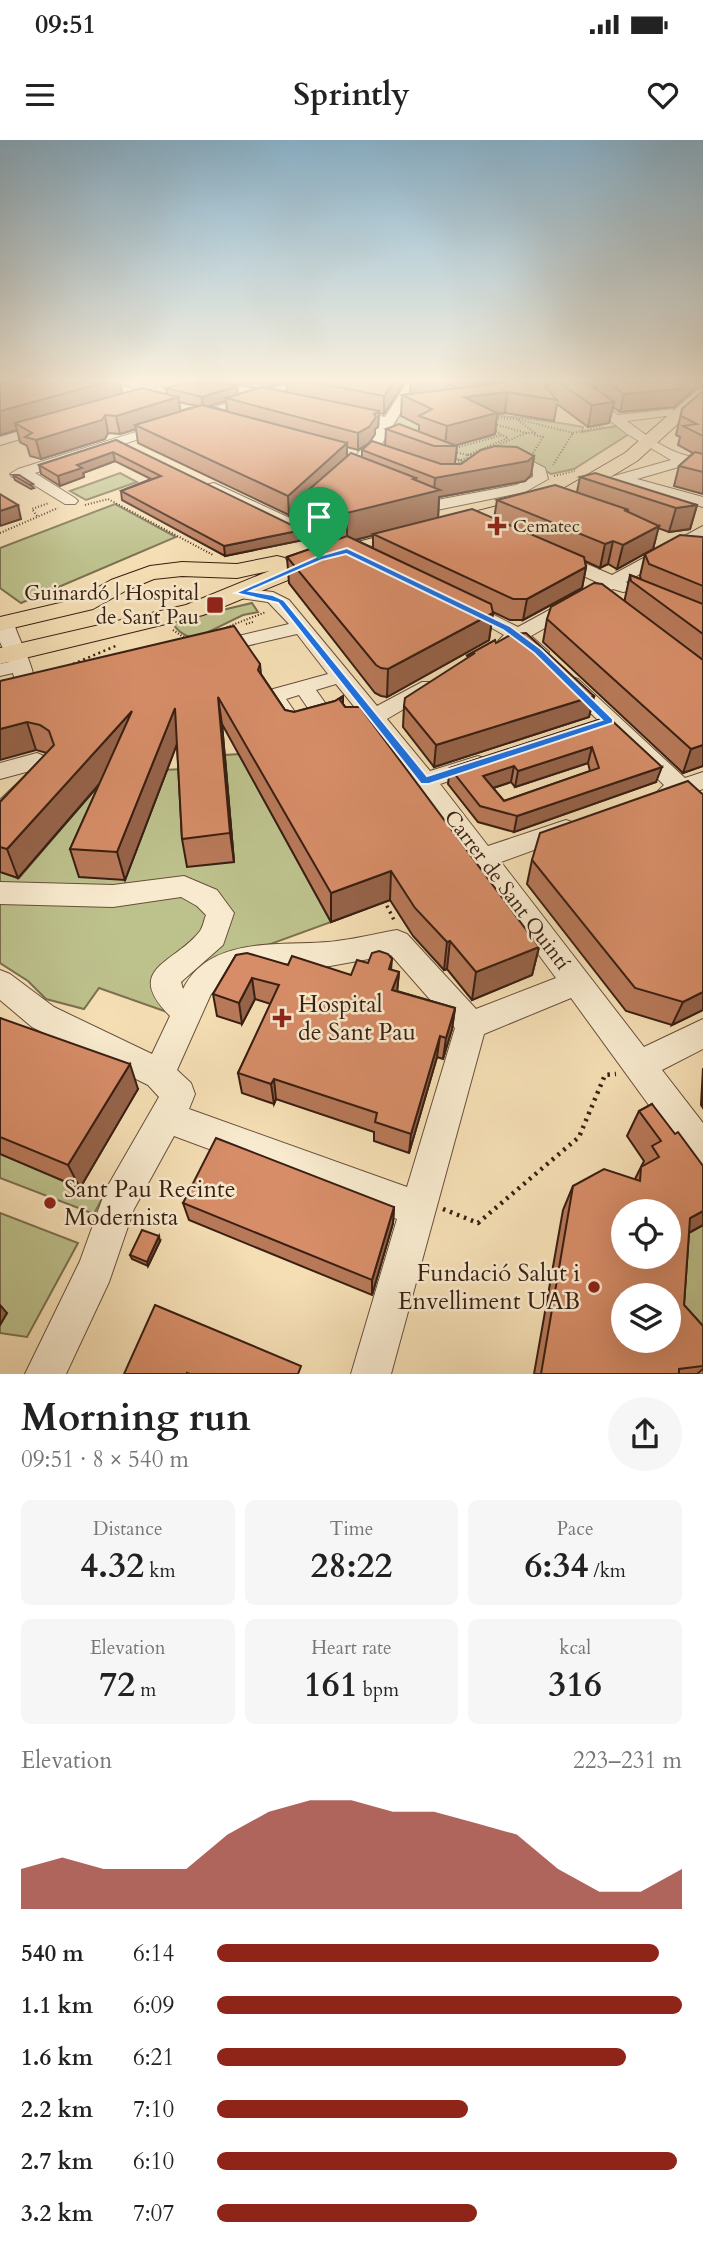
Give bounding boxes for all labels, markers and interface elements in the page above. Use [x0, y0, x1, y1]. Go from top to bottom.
text: 09:51 [35, 7, 96, 42]
text: Sprintly [293, 73, 410, 117]
icon: menu [21, 76, 59, 114]
icon: heart [644, 76, 682, 114]
pin [289, 487, 349, 559]
icon: arrive [300, 498, 338, 536]
place label: Cematec [513, 514, 580, 539]
marker: Cematec [487, 516, 507, 536]
place label: Guinardó | Hospital de Sant Pau [24, 579, 199, 632]
marker: Guinardó | Hospital de Sant Pau [205, 595, 225, 615]
street label: Carrer de Sant Quintí [437, 804, 577, 976]
place label: Hospital de Sant Pau [298, 988, 416, 1049]
marker: Hospital de Sant Pau [272, 1008, 292, 1028]
place label: Sant Pau Recinte Modernista [64, 1173, 236, 1234]
marker: Sant Pau Recinte Modernista [42, 1195, 58, 1211]
map controls [611, 1199, 681, 1353]
button: locate [611, 1199, 681, 1269]
place label: Fundació Salut i Envelliment UAB [398, 1257, 580, 1318]
marker: Fundació Salut i Envelliment UAB [586, 1279, 602, 1295]
button: layers [611, 1283, 681, 1353]
text: Morning run [21, 1392, 251, 1444]
button: share [608, 1397, 682, 1471]
text: 09:51 · 8 × 540 m [21, 1444, 189, 1475]
text: Distance [93, 1516, 163, 1542]
text: Time [330, 1516, 373, 1542]
text: Pace [557, 1516, 594, 1542]
text: 4.32 [80, 1542, 144, 1590]
text: 28:22 [311, 1542, 392, 1590]
text: 6:34 [524, 1542, 588, 1590]
text: km [144, 1558, 175, 1584]
text: /km [588, 1558, 626, 1584]
text: Elevation [90, 1635, 166, 1661]
text: Heart rate [311, 1635, 392, 1661]
text: kcal [559, 1635, 591, 1661]
text: 72 [99, 1661, 135, 1709]
text: 161 [304, 1661, 358, 1709]
text: 316 [548, 1661, 602, 1709]
text: m [135, 1677, 156, 1703]
text: bpm [358, 1677, 399, 1703]
text: Elevation [21, 1745, 112, 1776]
text: 223–231 m [573, 1745, 682, 1776]
text: 540 m [21, 1938, 84, 1969]
text: 6:14 [133, 1938, 174, 1969]
text: 1.1 km [21, 1990, 93, 2021]
text: 6:09 [133, 1990, 174, 2021]
text: 1.6 km [21, 2042, 93, 2073]
text: 6:21 [133, 2042, 174, 2073]
text: 2.2 km [21, 2094, 93, 2125]
text: 7:10 [133, 2094, 174, 2125]
text: 2.7 km [21, 2146, 93, 2177]
text: 6:10 [133, 2146, 174, 2177]
text: 3.2 km [21, 2198, 93, 2229]
text: 7:07 [133, 2198, 174, 2229]

